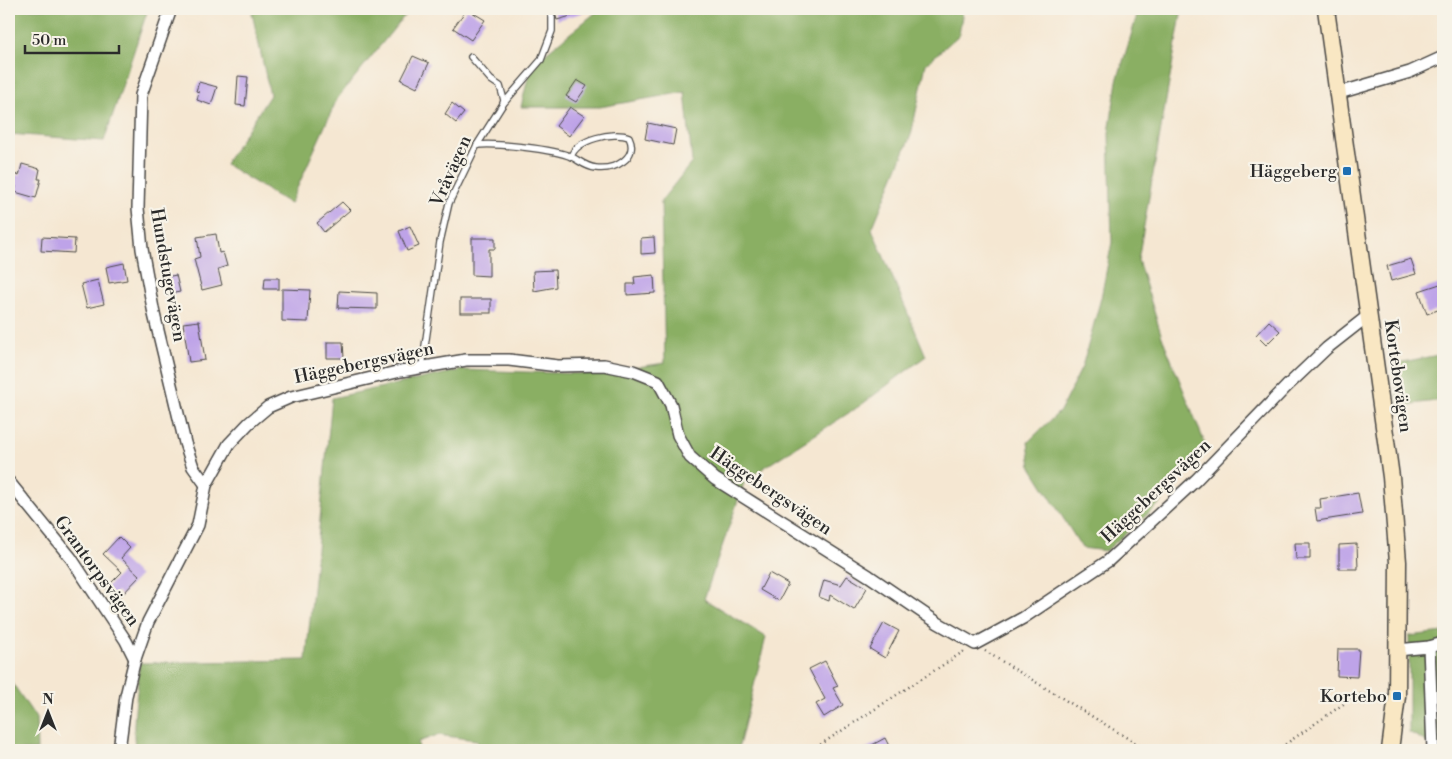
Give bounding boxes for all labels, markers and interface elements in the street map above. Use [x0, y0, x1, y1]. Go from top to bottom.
scale bar [25, 22, 119, 54]
text: 50 m [32, 31, 66, 50]
street label: Vråvägen [425, 132, 477, 211]
place label: Häggeberg [1250, 160, 1338, 183]
marker: Häggeberg [1341, 165, 1353, 177]
street label: Hundstugevägen [145, 206, 191, 344]
street label: Kortebovägen [1379, 318, 1417, 434]
street label: Häggebergsvägen [292, 337, 436, 389]
street label: Häggebergsvägen [1096, 434, 1216, 548]
street label: Häggebergsvägen [705, 442, 837, 541]
street label: Grantorpsvägen [49, 511, 145, 631]
place label: Kortebo [1320, 685, 1387, 708]
north arrow [22, 686, 72, 736]
marker: Kortebo [1391, 690, 1403, 702]
text: N [42, 691, 54, 709]

